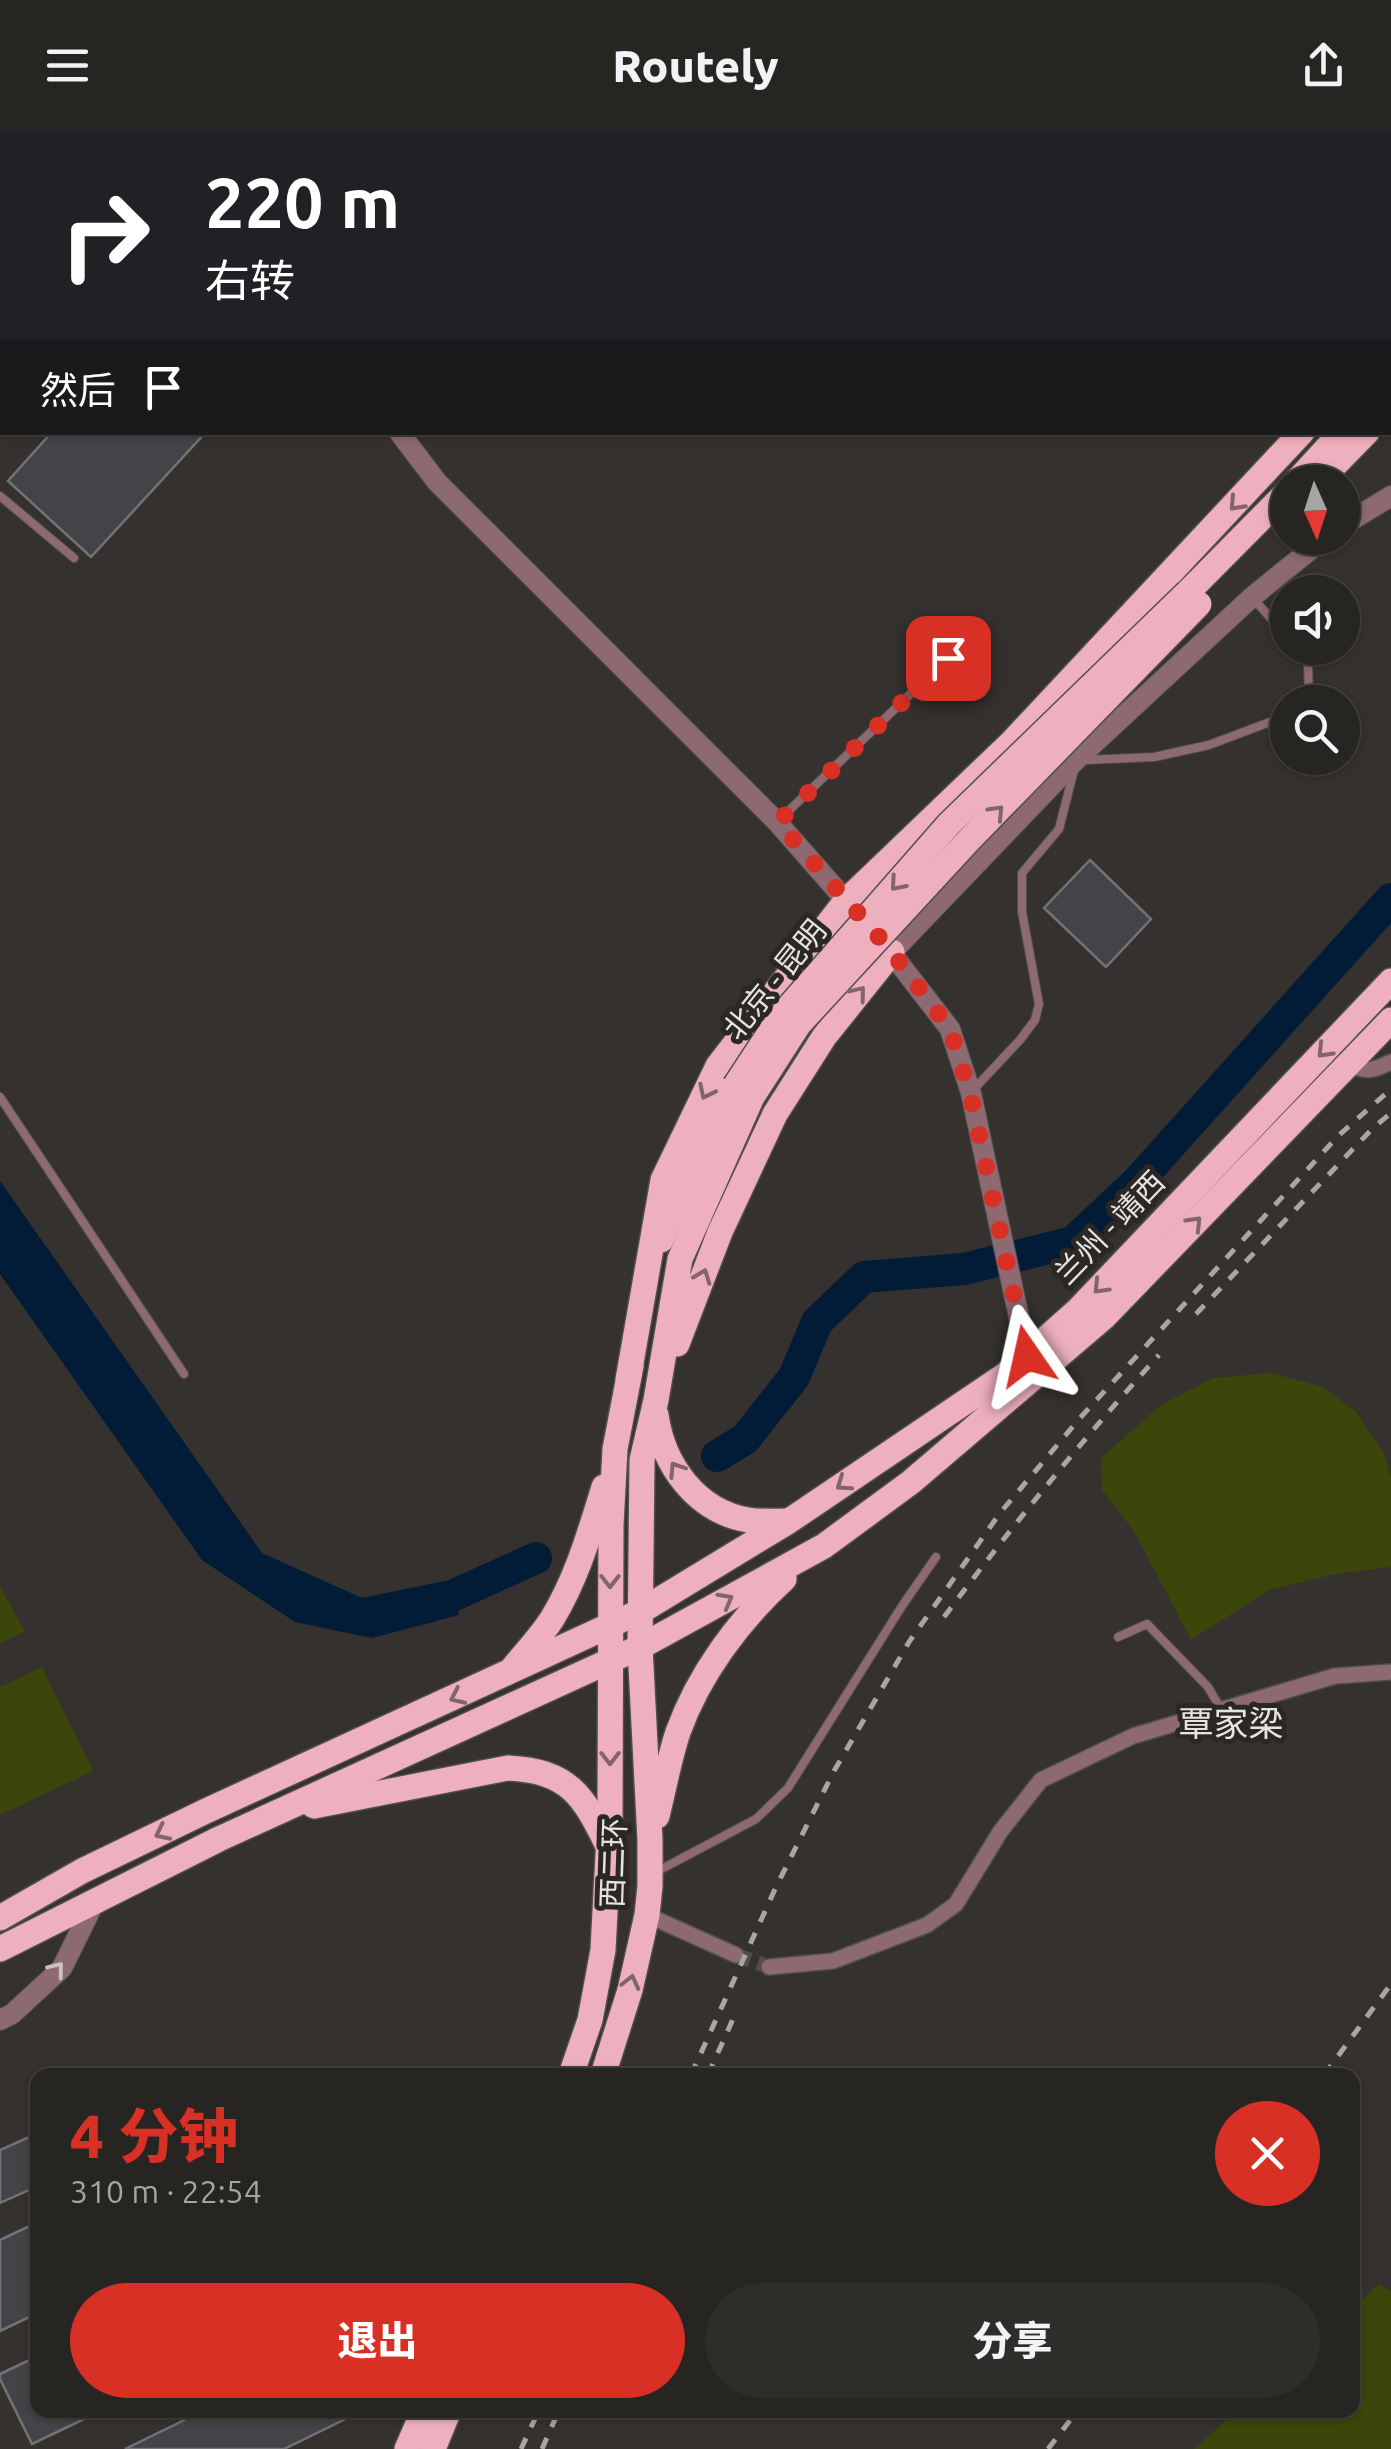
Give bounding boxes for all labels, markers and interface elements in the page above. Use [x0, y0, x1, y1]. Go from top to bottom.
icon: menu [40, 38, 95, 93]
icon: share [1296, 38, 1351, 93]
text: Routely [612, 40, 779, 91]
text: 220 m [205, 163, 400, 241]
icon: right [40, 170, 170, 300]
text: 右转 [205, 255, 295, 306]
icon: arrive [136, 360, 191, 415]
text: 然后 [40, 369, 116, 411]
north arrow [1270, 465, 1360, 555]
map controls [1270, 465, 1360, 775]
one-way arrow [1230, 492, 1248, 510]
button: sound [1270, 575, 1360, 665]
pin [906, 616, 991, 701]
icon: arrive [921, 631, 976, 686]
button: search [1270, 685, 1360, 775]
one-way arrow [985, 805, 1003, 823]
one-way arrow [890, 872, 908, 891]
street label: 北京 - 昆明 [716, 913, 832, 1045]
one-way arrow [847, 986, 865, 1004]
one-way arrow [1318, 1040, 1336, 1058]
one-way arrow [698, 1082, 718, 1100]
street label: 兰州 - 靖西 [1048, 1164, 1171, 1290]
one-way arrow [1183, 1216, 1201, 1235]
one-way arrow [691, 1268, 712, 1285]
one-way arrow [1094, 1275, 1112, 1293]
position arrow [975, 1304, 1079, 1408]
one-way arrow [669, 1462, 688, 1480]
one-way arrow [836, 1472, 854, 1490]
one-way arrow [599, 1574, 621, 1590]
one-way arrow [715, 1593, 733, 1613]
one-way arrow [449, 1685, 467, 1705]
district label: 覃家梁 [1178, 1703, 1284, 1743]
one-way arrow [599, 1752, 621, 1767]
street label: 西二环 [594, 1817, 632, 1909]
one-way arrow [154, 1820, 172, 1840]
one-way arrow [45, 1962, 63, 1980]
one-way arrow [620, 1974, 641, 1991]
button: close [1215, 2101, 1320, 2206]
text: 4 分钟 [70, 2102, 238, 2169]
text: 310 m · 22:54 [70, 2173, 262, 2209]
button: 退出 [70, 2283, 685, 2398]
button: 分享 [705, 2283, 1320, 2398]

